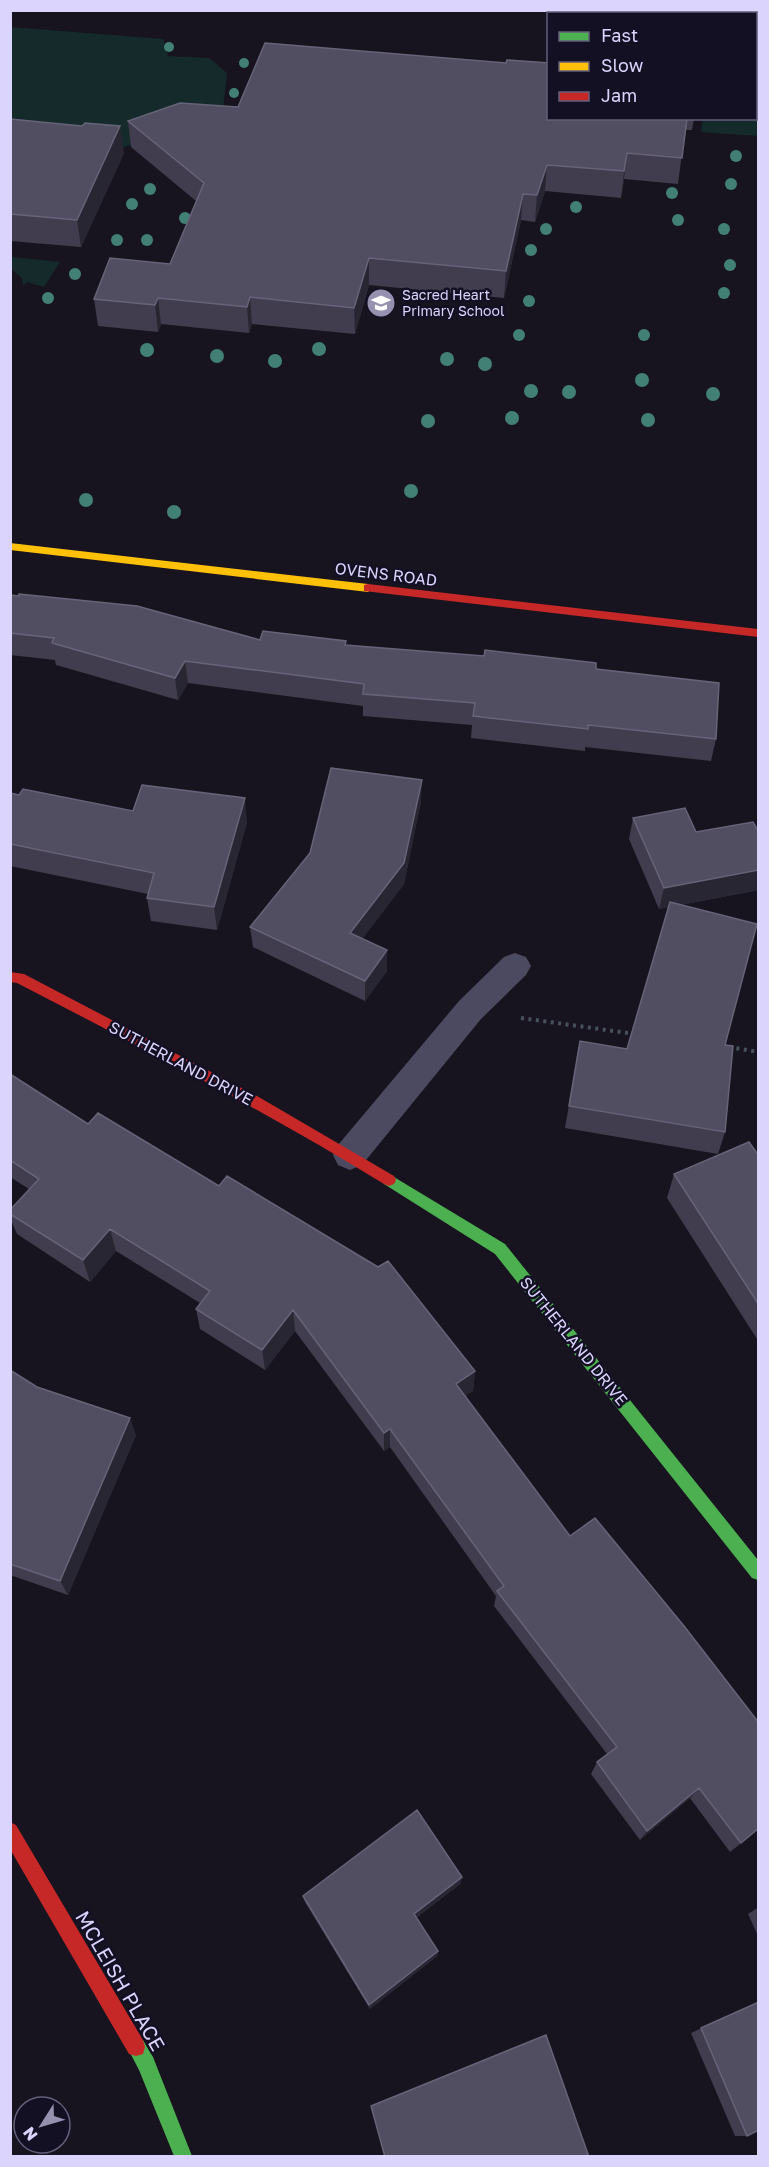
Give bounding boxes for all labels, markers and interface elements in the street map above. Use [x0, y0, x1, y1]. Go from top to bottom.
legend [547, 12, 757, 120]
text: Fast [601, 24, 638, 46]
text: Slow [601, 54, 644, 76]
text: Jam [601, 84, 637, 106]
place label: Sacred Heart Primary School [402, 286, 504, 319]
school or university icon: Sacred Heart Primary School [365, 287, 397, 319]
street label: OVENS ROAD [334, 558, 438, 590]
street label: SUTHERLAND DRIVE [106, 1017, 256, 1109]
street label: SUTHERLAND DRIVE [516, 1273, 632, 1409]
street label: MCLEISH PLACE [71, 1906, 171, 2055]
north arrow [12, 2095, 72, 2155]
text: N [18, 2123, 42, 2145]

